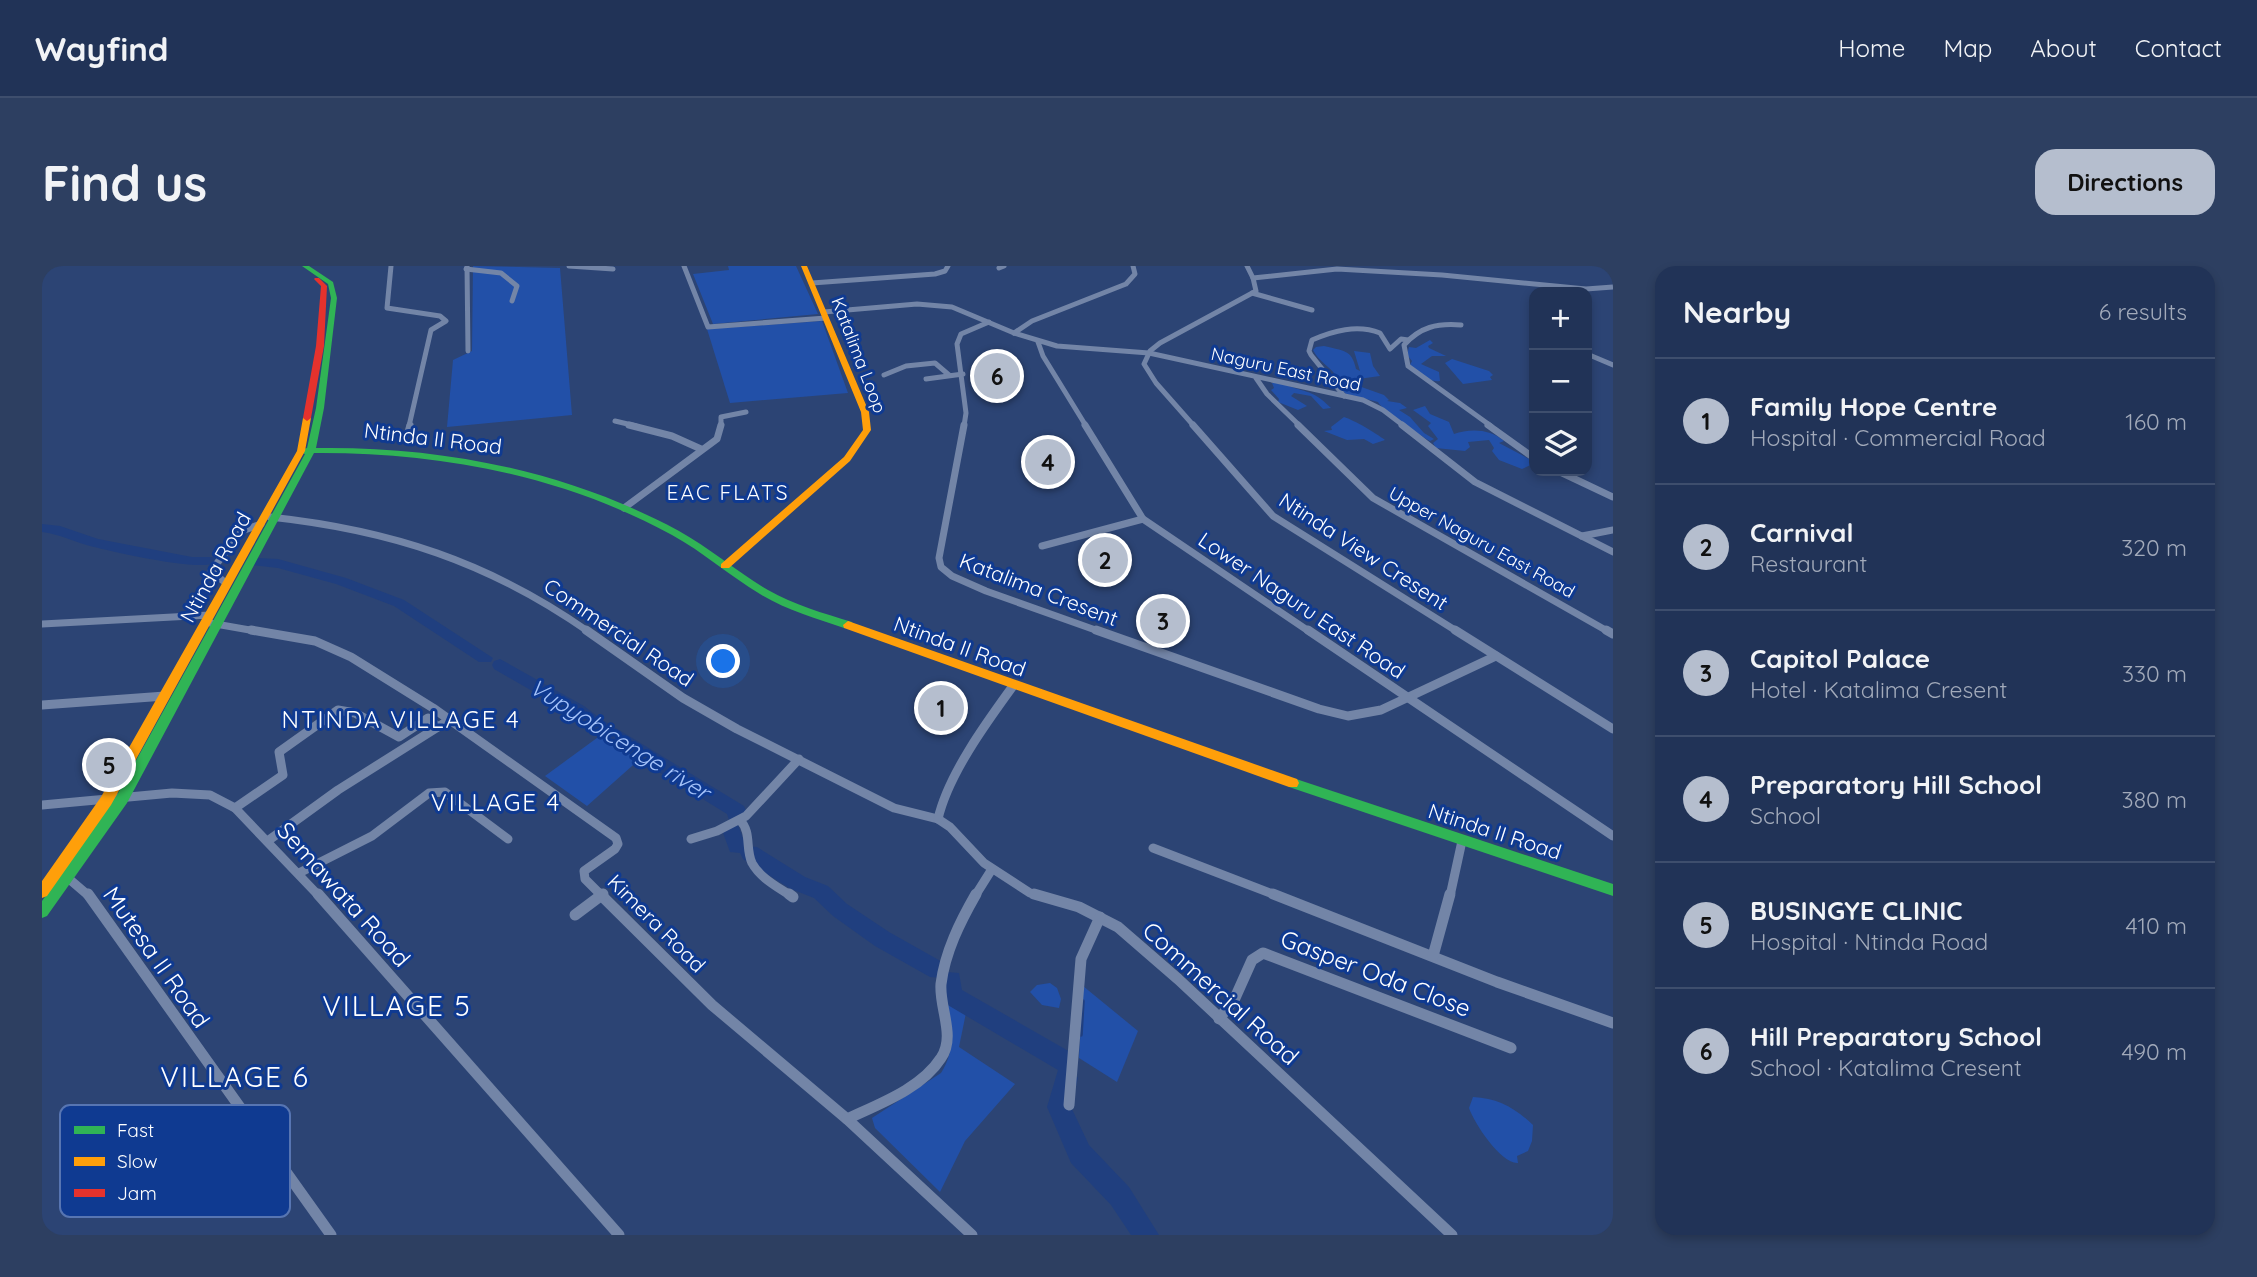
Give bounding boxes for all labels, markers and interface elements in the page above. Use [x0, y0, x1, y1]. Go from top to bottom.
text: Wayfind [35, 28, 169, 69]
text: Home [1838, 33, 1905, 63]
text: Map [1943, 33, 1992, 63]
text: About [2030, 33, 2097, 63]
text: Contact [2135, 33, 2222, 63]
button: Directions [2035, 149, 2215, 215]
text: Find us [42, 152, 207, 213]
map controls [1529, 287, 1592, 476]
button: + [1529, 287, 1592, 350]
text: Nearby [1683, 293, 1791, 331]
street label: Katalima Loop [826, 294, 892, 416]
text: 6 results [2099, 297, 2187, 326]
street label: Naguru East Road [1209, 342, 1363, 396]
pin: 6 [974, 350, 1020, 402]
button: − [1529, 350, 1592, 413]
text: Family Hope Centre [1750, 390, 1997, 423]
text: 1 [1702, 407, 1710, 436]
text: 160 m [2125, 407, 2187, 436]
button: layers [1529, 413, 1592, 476]
street label: Ntinda II Road [363, 417, 503, 459]
text: Hospital · Commercial Road [1750, 423, 2046, 452]
pin: 4 [1025, 436, 1071, 488]
district label: EAC FLATS [667, 479, 789, 505]
street label: Upper Naguru East Road [1385, 481, 1579, 603]
street label: Ntinda View Cresent [1275, 487, 1453, 615]
street label: Ntinda Road [174, 507, 256, 627]
text: Carnival [1750, 516, 1853, 549]
street label: Lower Naguru East Road [1194, 526, 1410, 684]
text: 2 [1699, 533, 1713, 562]
text: 320 m [2121, 533, 2187, 562]
pin: 2 [1082, 534, 1128, 586]
street label: Katalima Cresent [956, 547, 1122, 631]
text: Restaurant [1750, 549, 1867, 578]
street label: Commercial Road [539, 572, 699, 692]
pin: 3 [1140, 595, 1186, 647]
street label: Ntinda II Road [890, 610, 1030, 682]
text: Capitol Palace [1750, 642, 1930, 675]
your location [706, 644, 740, 678]
text: 3 [1700, 659, 1712, 688]
text: 330 m [2122, 659, 2187, 688]
water label: Vupyobicenge river [525, 672, 718, 808]
text: Hotel · Katalima Cresent [1750, 675, 2007, 704]
pin: 1 [918, 682, 964, 734]
district label: NTINDA VILLAGE 4 [281, 704, 521, 734]
pin: 5 [86, 739, 132, 791]
text: Preparatory Hill School [1750, 768, 2042, 801]
text: 4 [1699, 785, 1713, 814]
text: 380 m [2122, 785, 2187, 814]
district label: VILLAGE 4 [431, 787, 561, 817]
street label: Ntinda II Road [1425, 797, 1565, 865]
text: School [1750, 801, 1821, 830]
street label: Semawata Road [271, 815, 417, 973]
street label: Kimera Road [603, 869, 711, 977]
street label: Mutesa II Road [97, 881, 217, 1033]
text: BUSINGYE CLINIC [1750, 894, 1963, 927]
text: 5 [1699, 911, 1713, 940]
text: 410 m [2126, 911, 2187, 940]
street label: Commercial Road [1137, 915, 1305, 1071]
street label: Gasper Oda Close [1277, 923, 1475, 1023]
text: Hospital · Ntinda Road [1750, 927, 1988, 956]
district label: VILLAGE 5 [322, 988, 472, 1023]
text: Hill Preparatory School [1750, 1020, 2042, 1053]
text: 6 [1700, 1037, 1712, 1066]
text: 490 m [2122, 1037, 2187, 1066]
text: School · Katalima Cresent [1750, 1053, 2022, 1082]
district label: VILLAGE 6 [160, 1059, 310, 1094]
legend [60, 1105, 290, 1217]
text: Fast [117, 1118, 154, 1142]
text: Slow [117, 1149, 158, 1173]
text: Jam [117, 1181, 157, 1205]

